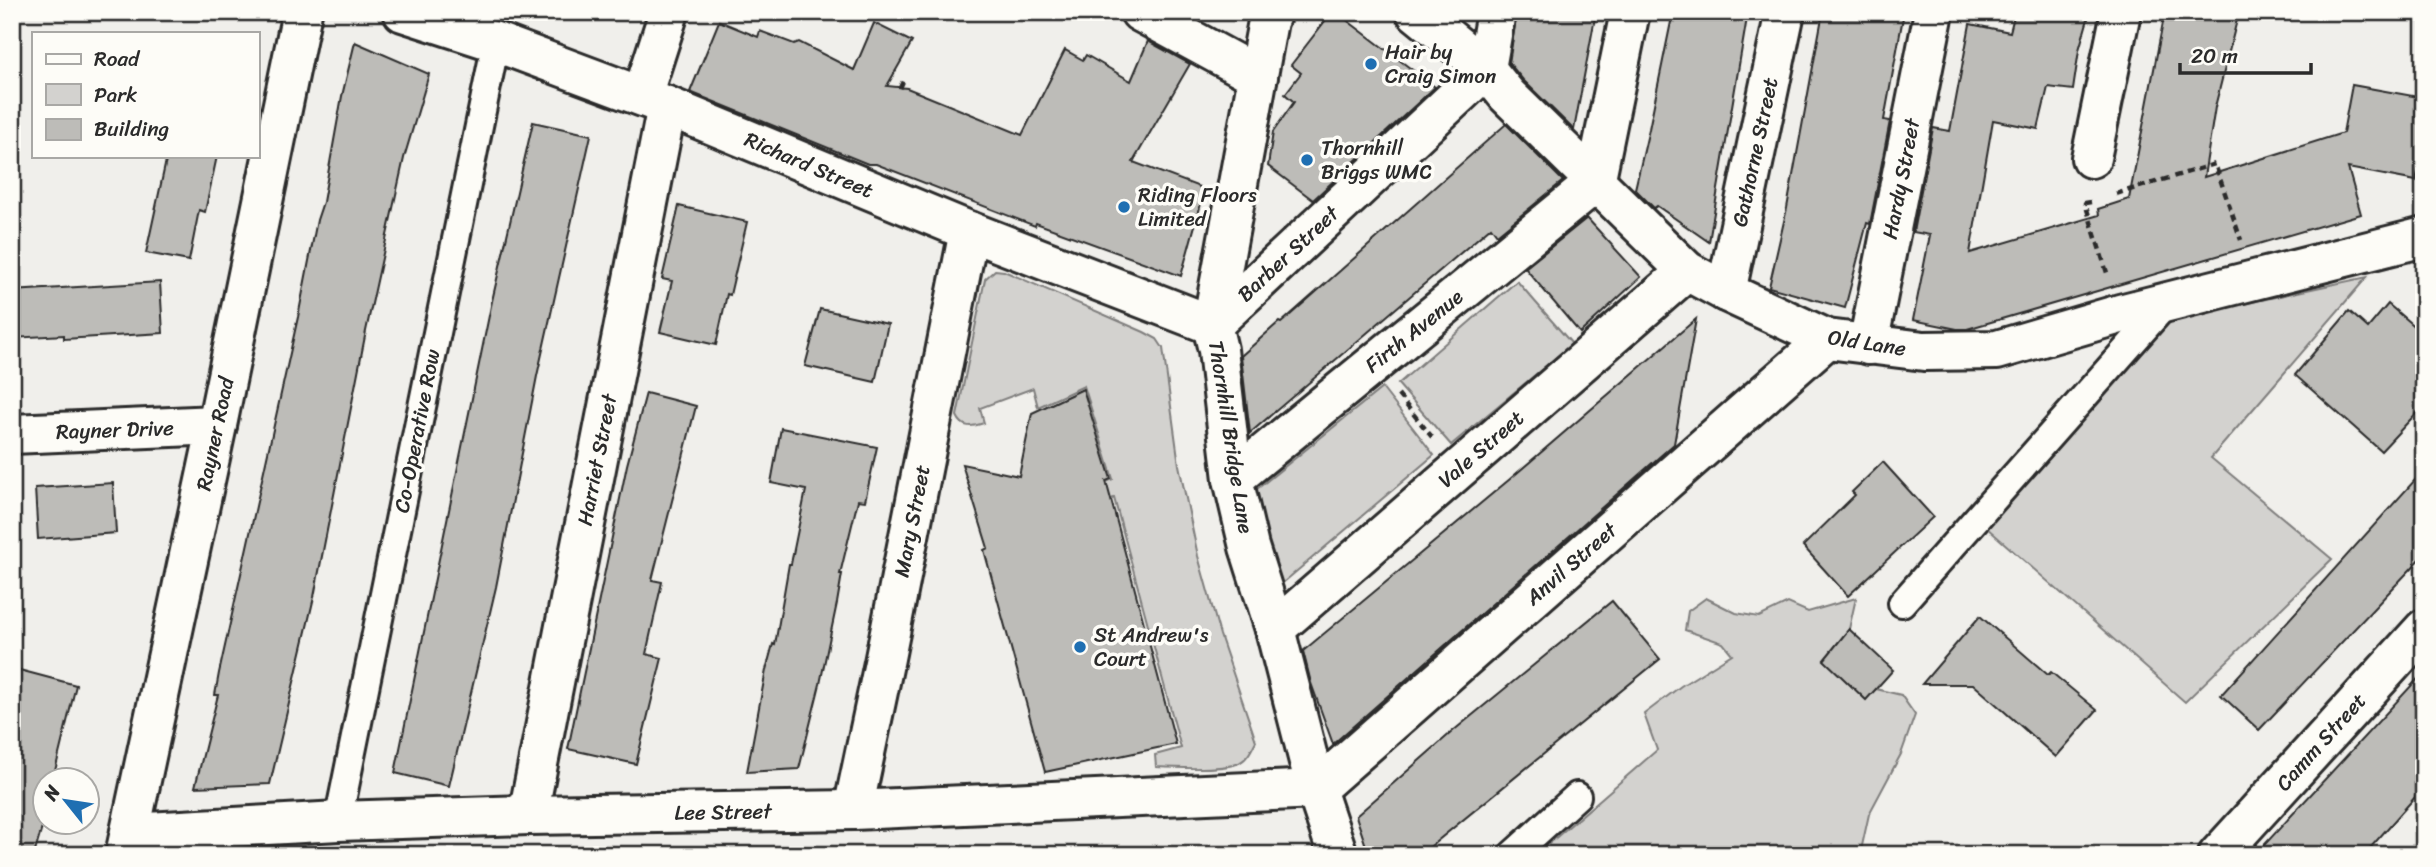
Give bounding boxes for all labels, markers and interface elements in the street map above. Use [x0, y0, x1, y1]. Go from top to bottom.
legend [32, 32, 259, 158]
scale bar [2180, 32, 2312, 76]
place label: Hair by Craig Simon [1385, 33, 1496, 95]
text: 20 m [2191, 37, 2238, 75]
text: Road [94, 40, 141, 78]
marker: Hair by Craig Simon [1363, 56, 1379, 72]
street label: Gathorne Street [1721, 74, 1789, 230]
text: Park [94, 76, 137, 114]
text: Building [94, 110, 170, 148]
street label: Hardy Street [1871, 114, 1932, 243]
street label: Richard Street [738, 121, 880, 209]
place label: Thornhill Briggs WMC [1321, 129, 1432, 191]
marker: Thornhill Briggs WMC [1299, 152, 1315, 168]
place label: Riding Floors Limited [1138, 176, 1257, 238]
street label: Barber Street [1228, 195, 1349, 312]
marker: Riding Floors Limited [1116, 199, 1132, 215]
street label: Firth Avenue [1356, 279, 1472, 383]
street label: Old Lane [1825, 318, 1909, 368]
street label: Thornhill Bridge Lane [1197, 338, 1265, 536]
street label: Co-Operative Row [383, 345, 452, 516]
street label: Rayner Road [184, 372, 246, 494]
street label: Harriet Street [566, 389, 629, 529]
street label: Vale Street [1429, 400, 1533, 498]
street label: Rayner Drive [55, 409, 175, 451]
street label: Mary Street [883, 462, 941, 580]
street label: Anvil Street [1515, 512, 1627, 616]
place label: St Andrew's Court [1094, 616, 1209, 678]
marker: St Andrew's Court [1072, 639, 1088, 655]
street label: Camm Street [2266, 684, 2376, 800]
north arrow [32, 766, 102, 836]
text: N [34, 778, 70, 808]
street label: Lee Street [674, 792, 773, 832]

